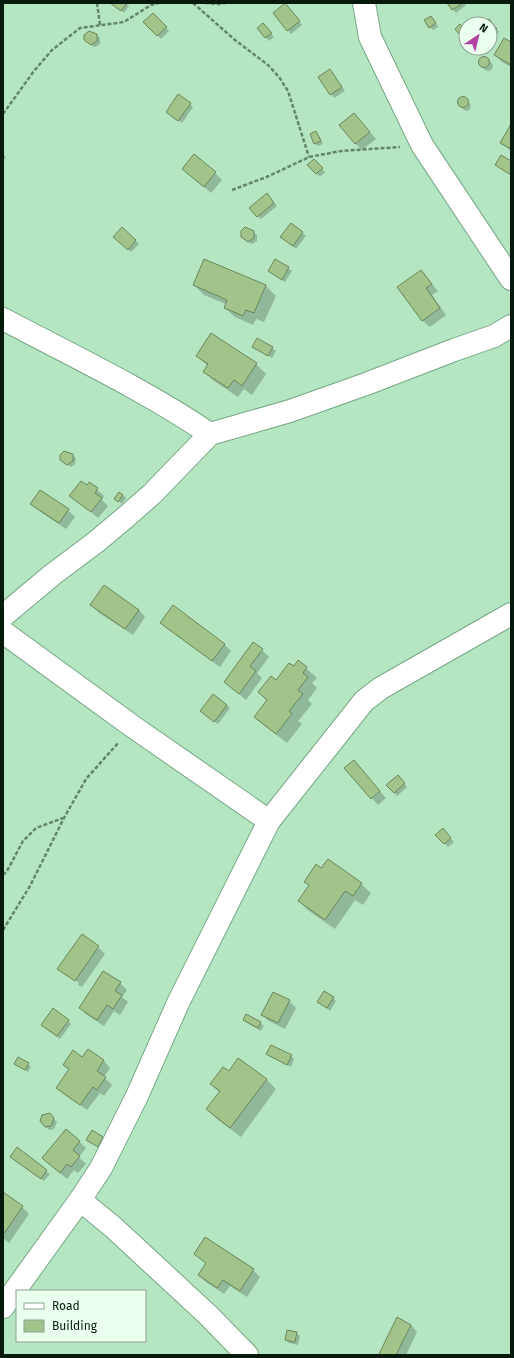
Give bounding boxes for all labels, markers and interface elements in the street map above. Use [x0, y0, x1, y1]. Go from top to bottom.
north arrow [458, 16, 498, 56]
text: N [477, 21, 490, 36]
legend [16, 1290, 146, 1342]
text: Road [52, 1299, 80, 1313]
text: Building [52, 1319, 98, 1333]

